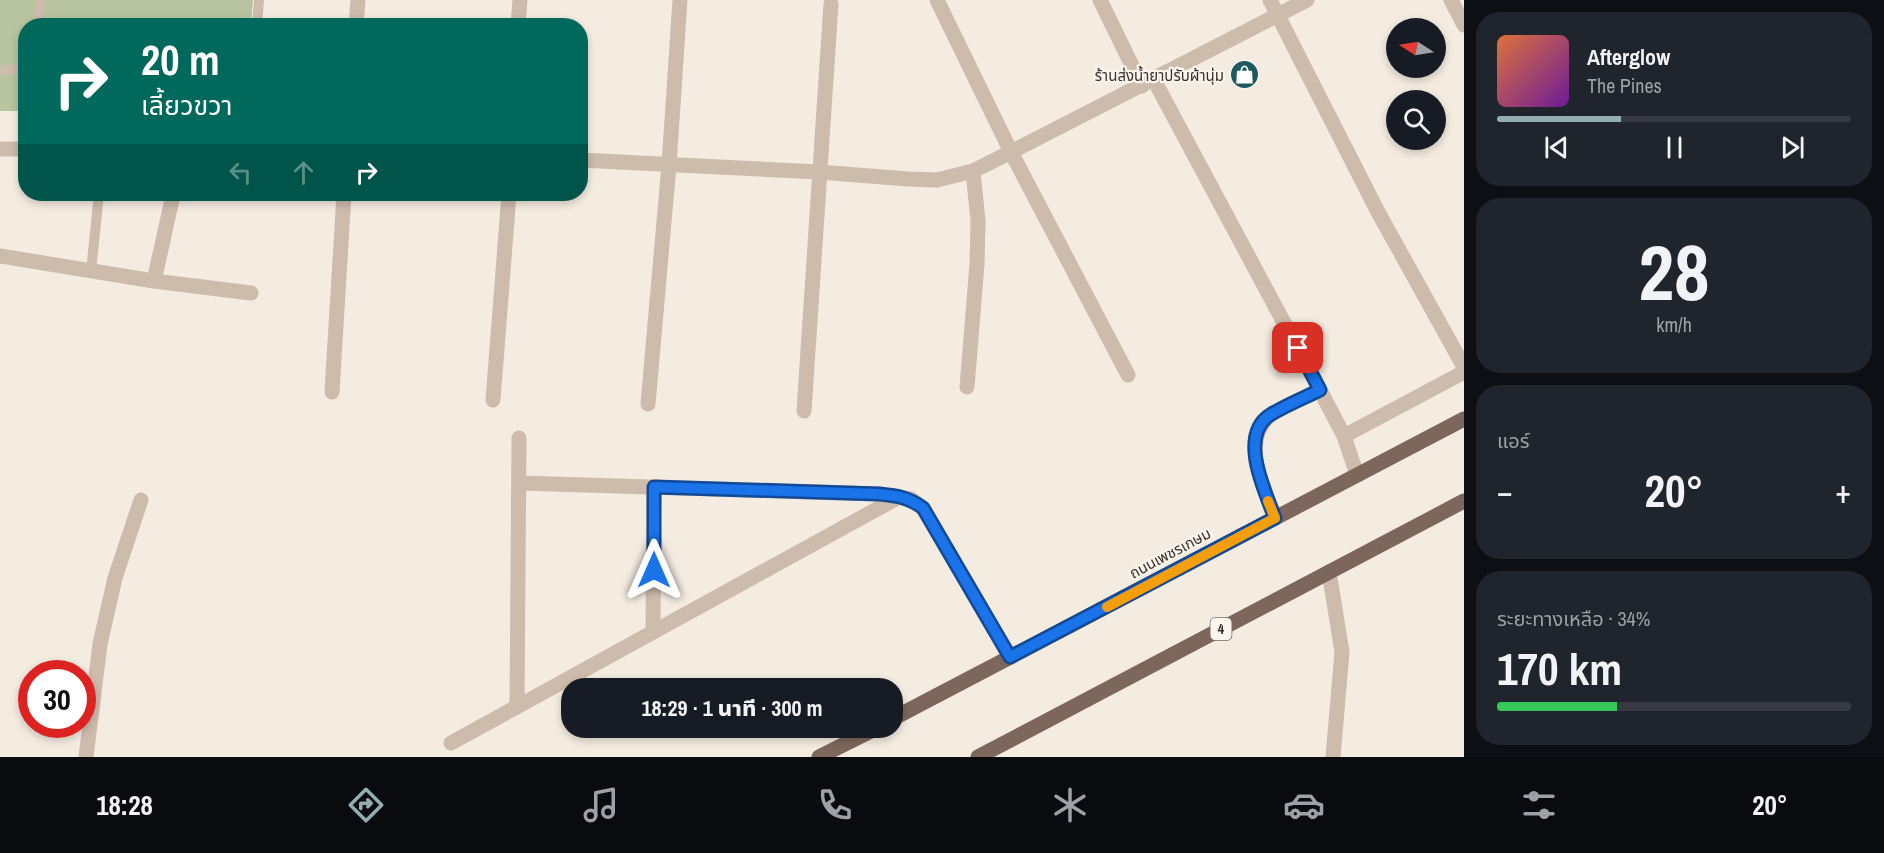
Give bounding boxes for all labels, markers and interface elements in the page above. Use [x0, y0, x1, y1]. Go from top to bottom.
north arrow [1386, 18, 1446, 78]
map controls [1386, 18, 1446, 150]
text: 20 m [141, 32, 220, 88]
icon: right [42, 42, 120, 120]
text: Afterglow [1587, 42, 1670, 72]
shop icon: ร้านส่งน้ำยาปรับผ้านุ่ม [1229, 59, 1261, 91]
place label: ร้านส่งน้ำยาปรับผ้านุ่ม [1095, 65, 1224, 86]
text: The Pines [1587, 72, 1662, 99]
text: เลี้ยวขวา [141, 87, 232, 123]
button: search [1386, 90, 1446, 150]
icon: previous [1540, 131, 1573, 164]
icon: pause [1658, 131, 1691, 164]
icon: next [1776, 131, 1809, 164]
icon: left [224, 156, 257, 189]
icon: ahead [287, 156, 320, 189]
icon: right [350, 156, 383, 189]
text: 28 [1638, 219, 1710, 324]
text: km/h [1656, 311, 1692, 338]
pin [1272, 322, 1323, 373]
icon: arrive [1281, 331, 1314, 364]
text: แอร์ [1497, 427, 1529, 454]
text: 20° [1644, 460, 1704, 521]
text: − [1497, 469, 1513, 513]
text: + [1835, 469, 1851, 513]
street label: ถนนเพชรเกษม [1125, 523, 1215, 583]
position arrow [622, 538, 686, 602]
text: ระยะทางเหลือ · 34% [1497, 605, 1650, 632]
road number: 4 [1210, 618, 1232, 640]
text: 170 km [1497, 638, 1622, 699]
speed limit sign: 30 [18, 660, 96, 738]
text: 18:29 · 1 นาที · 300 m [641, 693, 823, 723]
icon: directions [345, 784, 387, 826]
icon: music [580, 784, 622, 826]
icon: phone [814, 784, 856, 826]
icon: climate [1049, 784, 1091, 826]
icon: car [1283, 784, 1325, 826]
icon: filters [1518, 784, 1560, 826]
text: 18:28 [96, 787, 153, 823]
text: 20° [1752, 787, 1788, 823]

